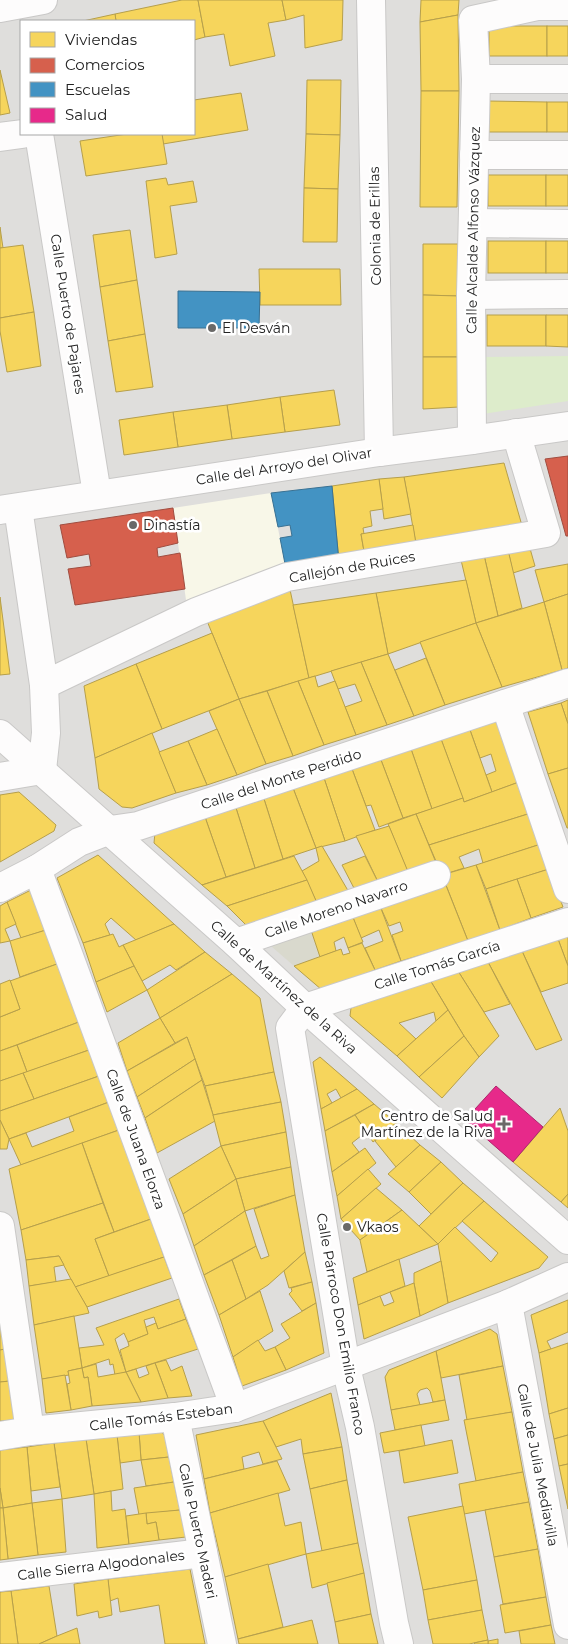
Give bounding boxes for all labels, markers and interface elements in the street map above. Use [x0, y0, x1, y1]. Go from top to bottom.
legend [20, 20, 195, 135]
text: Viviendas [65, 30, 137, 49]
text: Comercios [65, 55, 145, 74]
text: Escuelas [65, 80, 130, 99]
text: Salud [65, 105, 107, 124]
street label: Calle Alcalde Alfonso Vázquez [462, 126, 484, 334]
street label: Colonia de Erillas [365, 166, 385, 286]
street label: Calle Puerto de Pajares [46, 233, 90, 396]
place label: El Desván [222, 319, 291, 337]
marker: El Desván [206, 322, 218, 334]
street label: Calle del Arroyo del Olivar [195, 443, 374, 489]
place label: Dinastía [143, 516, 201, 534]
marker: Dinastía [127, 519, 139, 531]
street label: Callejón de Ruices [288, 547, 417, 587]
street label: Calle del Monte Perdido [199, 744, 364, 813]
street label: Calle Moreno Navarro [262, 876, 410, 942]
street label: Calle de Martínez de la Riva [207, 916, 361, 1058]
street label: Calle Tomás García [372, 936, 502, 994]
street label: Calle de Juana Elorza [102, 1066, 170, 1212]
place label: Centro de Salud Martínez de la Riva [361, 1107, 493, 1141]
marker: Centro de Salud Martínez de la Riva [497, 1117, 511, 1131]
street label: Calle Párroco Don Emilio Franco [313, 1212, 369, 1437]
place label: Vkaos [357, 1218, 399, 1236]
marker: Vkaos [341, 1221, 353, 1233]
street label: Calle de Julia Mediavilla [513, 1382, 563, 1548]
street label: Calle Tomás Esteban [88, 1399, 234, 1435]
street label: Calle Puerto Maderi [175, 1462, 221, 1600]
street label: Calle Sierra Algodonales [16, 1546, 186, 1584]

